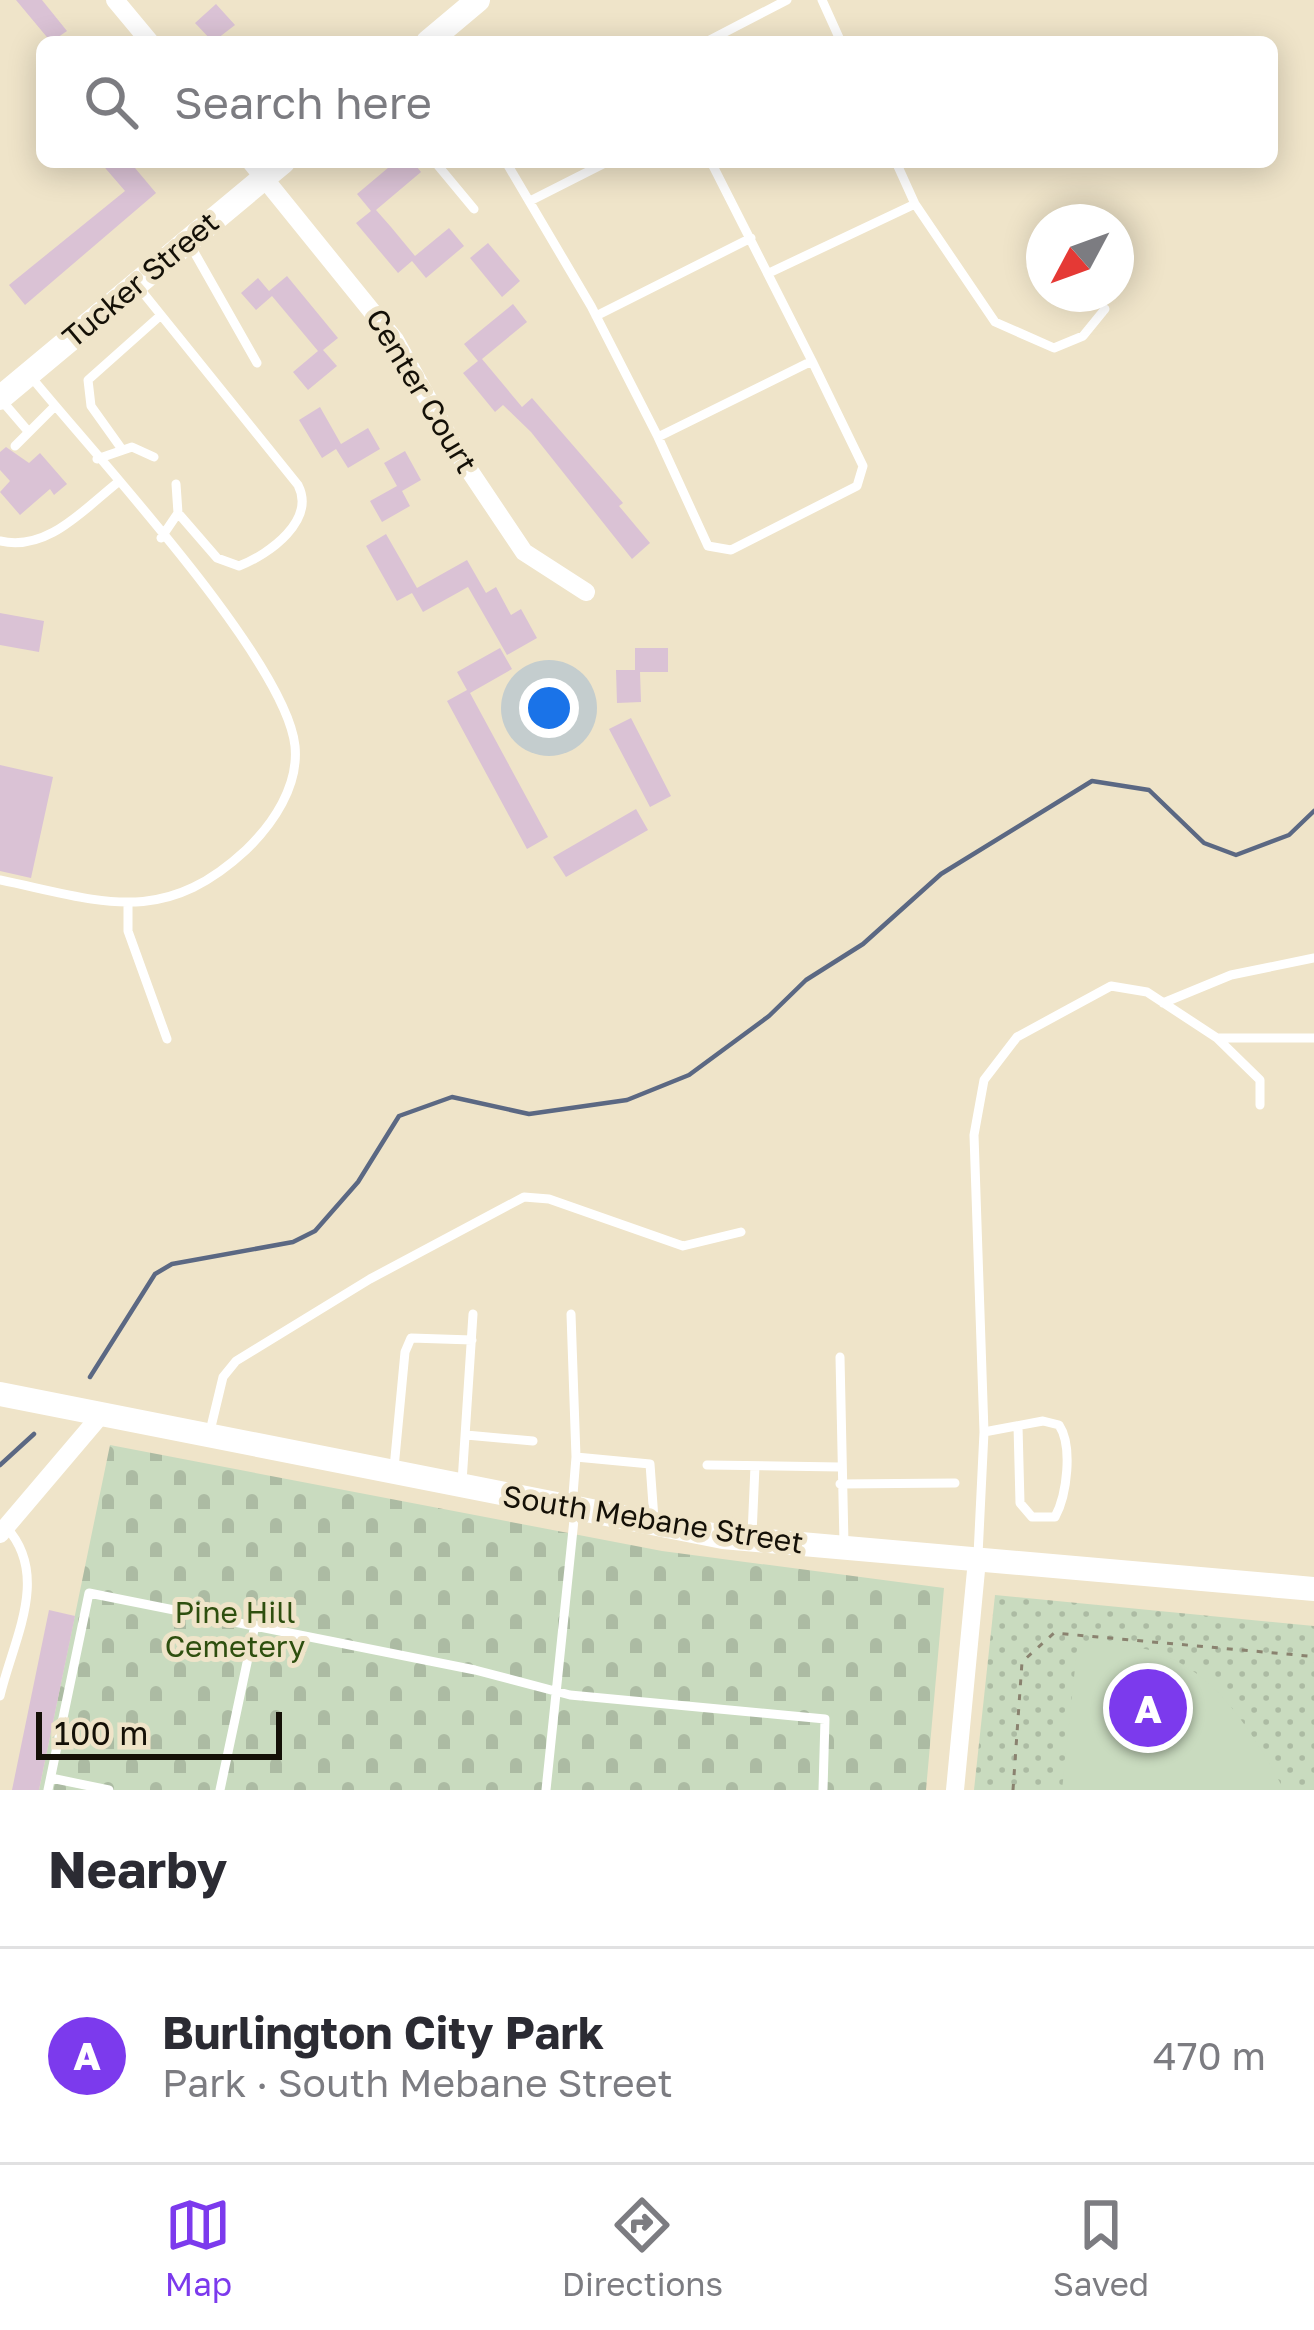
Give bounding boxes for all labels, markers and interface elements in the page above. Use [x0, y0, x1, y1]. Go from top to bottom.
search box [36, 36, 1278, 168]
icon: search [78, 69, 144, 135]
text: Search here [174, 75, 432, 129]
street label: Tucker Street [55, 204, 226, 355]
north arrow [1026, 204, 1134, 312]
street label: Center Court [359, 302, 485, 479]
your location [519, 678, 579, 738]
street label: South Mebane Street [500, 1477, 806, 1561]
park label: Pine Hill Cemetery [165, 1594, 305, 1664]
pin: A [1109, 1663, 1187, 1753]
scale bar [36, 1706, 282, 1759]
text: 100 m [54, 1713, 148, 1752]
text: Nearby [48, 1838, 227, 1899]
text: Burlington City Park [162, 2005, 604, 2059]
text: A [73, 2032, 101, 2079]
text: 470 m [1153, 2032, 1266, 2079]
text: Park · South Mebane Street [162, 2059, 673, 2106]
tab: Map [165, 2192, 232, 2303]
tab: Directions [562, 2192, 723, 2303]
tab: Saved [1053, 2192, 1149, 2303]

